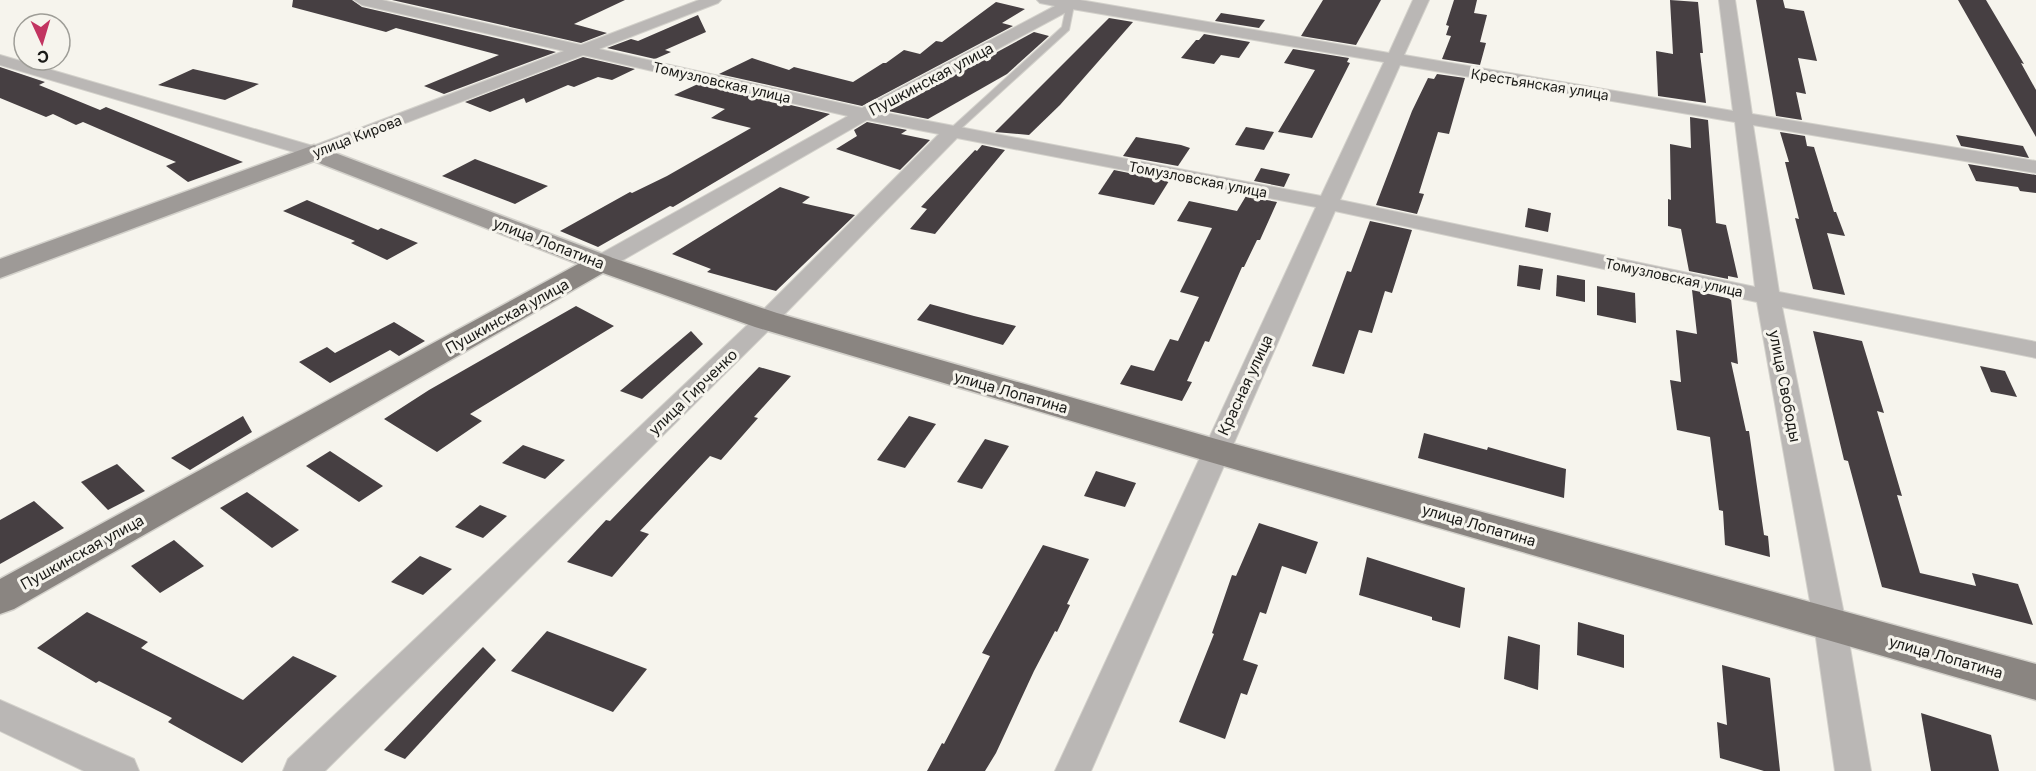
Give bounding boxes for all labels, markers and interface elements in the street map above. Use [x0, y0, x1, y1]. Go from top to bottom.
north arrow [12, 12, 72, 72]
street label: Пушкинская улица [866, 38, 996, 120]
text: С [36, 47, 50, 67]
street label: Томузловская улица [651, 58, 793, 106]
street label: Крестьянская улица [1470, 65, 1610, 103]
street label: улица Кирова [310, 111, 404, 161]
street label: Томузловская улица [1127, 157, 1269, 201]
street label: улица Лопатина [491, 213, 607, 273]
street label: Томузловская улица [1603, 254, 1745, 300]
street label: Пушкинская улица [442, 274, 572, 358]
street label: улица Свободы [1765, 328, 1805, 444]
street label: Красная улица [1213, 332, 1277, 438]
street label: улица Гирченко [645, 345, 741, 439]
street label: улица Лопатина [952, 367, 1070, 417]
street label: улица Лопатина [1420, 500, 1538, 550]
street label: Пушкинская улица [17, 510, 147, 594]
street label: улица Лопатина [1887, 632, 2005, 682]

